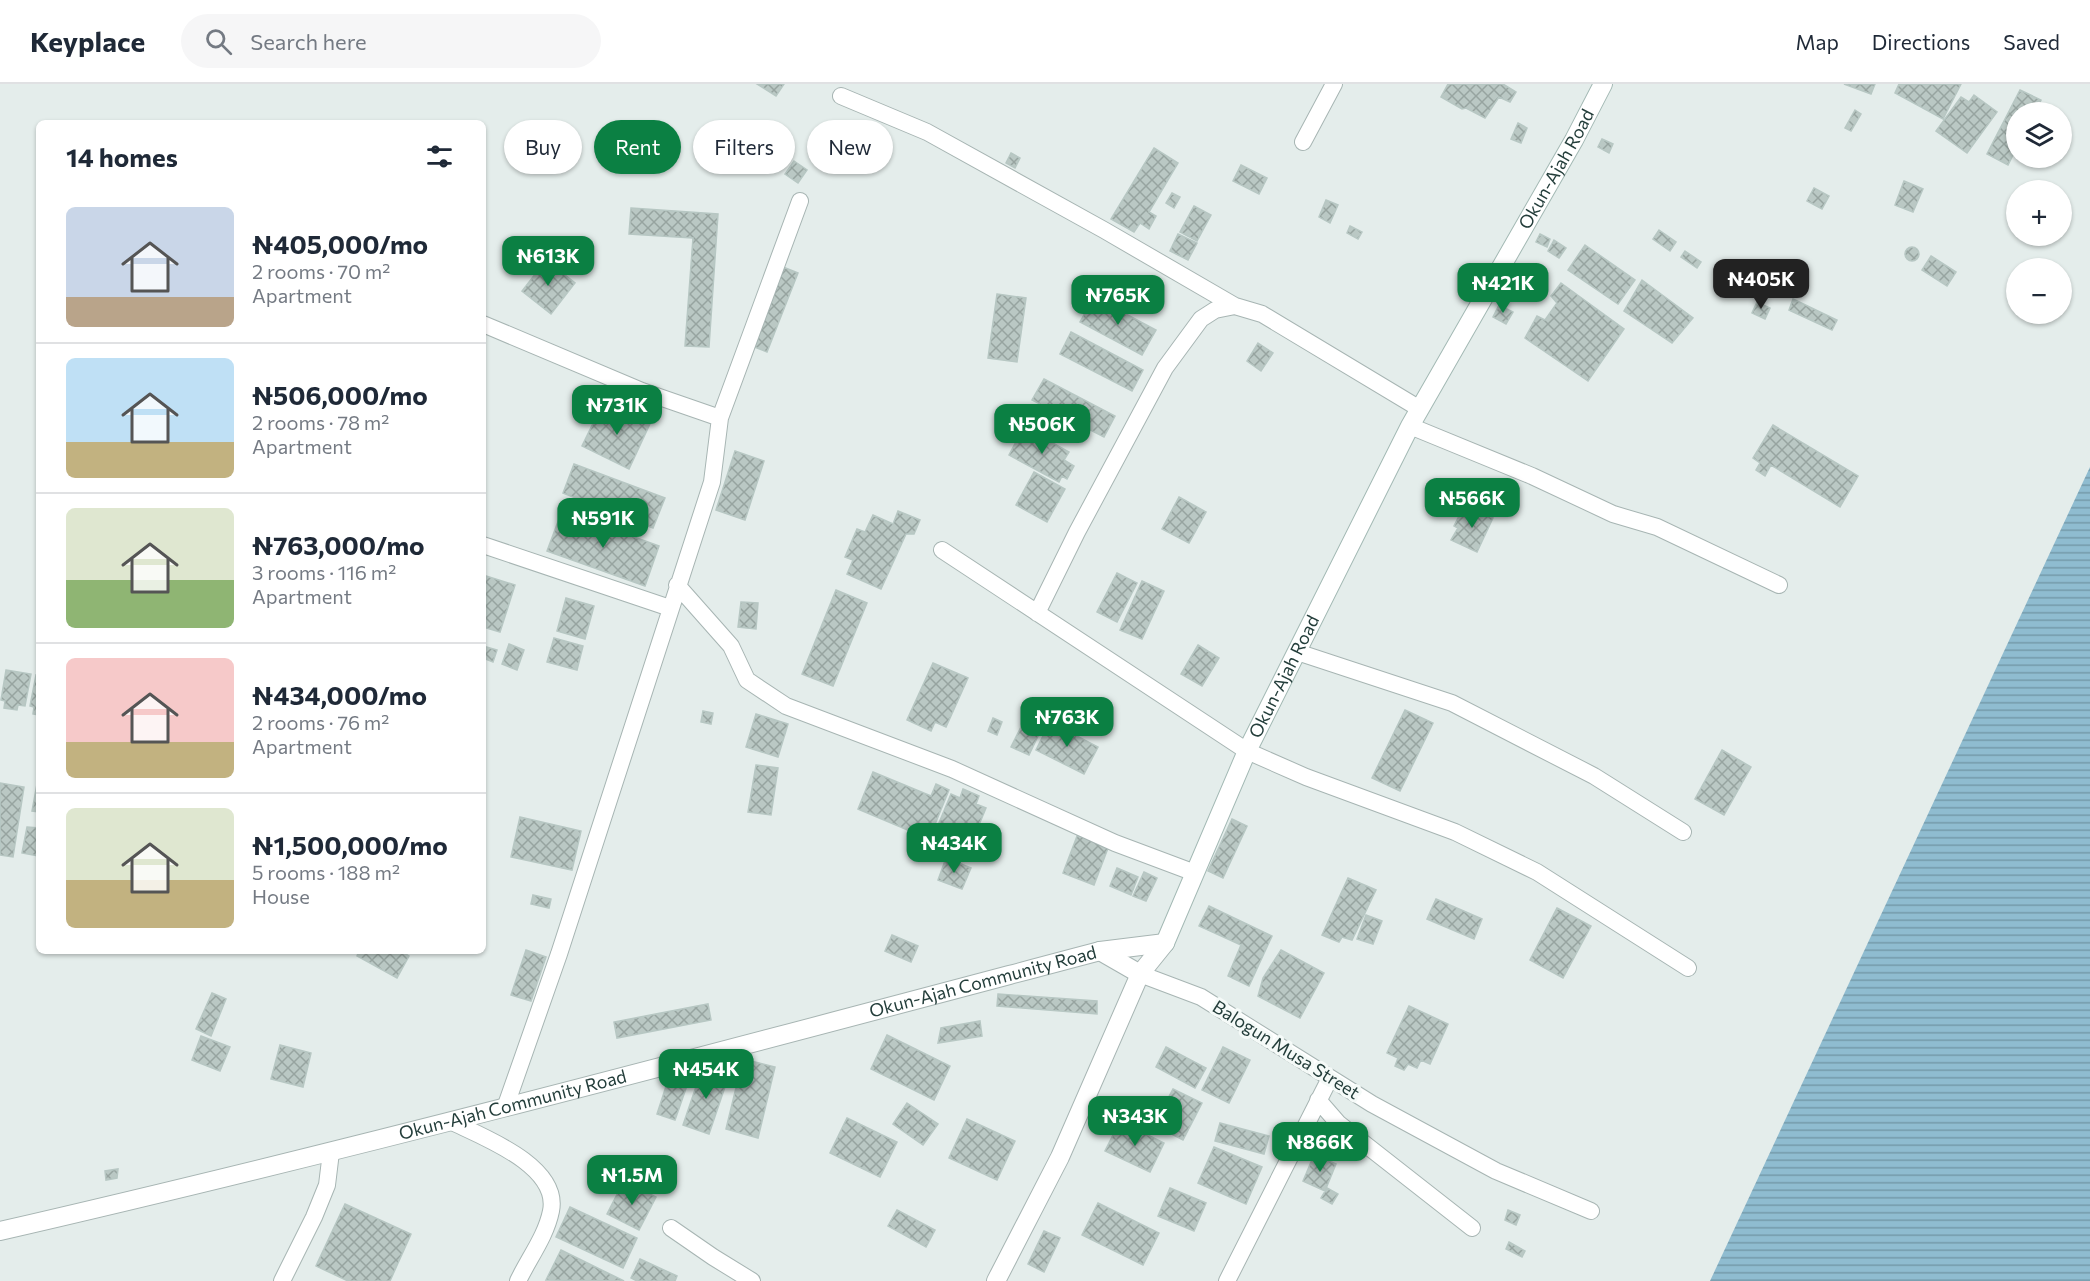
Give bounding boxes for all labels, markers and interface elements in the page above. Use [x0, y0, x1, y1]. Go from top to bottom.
search box [181, 14, 601, 68]
text: Keyplace [30, 24, 145, 58]
icon: search [202, 25, 235, 58]
text: Search here [250, 28, 367, 55]
text: Map [1796, 29, 1839, 54]
text: Directions [1872, 29, 1970, 54]
text: Saved [2003, 29, 2060, 54]
map controls [2006, 102, 2072, 324]
button: layers [2006, 102, 2072, 168]
street label: Okun-Ajah Road [1513, 105, 1598, 233]
chip: Buy [504, 120, 582, 174]
chip: Rent [594, 120, 681, 174]
chip: Filters [693, 120, 795, 174]
chip: New [807, 120, 893, 174]
icon: filters [423, 140, 456, 173]
text: 14 homes [66, 141, 178, 172]
button: + [2006, 180, 2072, 246]
text: ₦405,000/mo [252, 228, 428, 259]
icon: home [114, 231, 186, 303]
pin: ₦613K [506, 236, 590, 287]
text: ₦613K [516, 243, 580, 267]
button: − [2006, 258, 2072, 324]
text: 2 rooms · 70 m² [252, 259, 390, 283]
pin: ₦405K [1719, 259, 1803, 310]
pin: ₦421K [1461, 263, 1545, 314]
text: ₦405K [1727, 266, 1795, 290]
text: ₦421K [1471, 270, 1535, 294]
pin: ₦765K [1076, 275, 1160, 326]
text: ₦765K [1085, 282, 1151, 306]
text: Apartment [252, 283, 352, 307]
text: ₦506,000/mo [252, 379, 428, 410]
icon: home [114, 382, 186, 454]
pin: ₦731K [575, 385, 659, 436]
text: ₦731K [586, 392, 648, 416]
pin: ₦506K [1000, 404, 1084, 455]
text: 2 rooms · 78 m² [252, 410, 389, 434]
text: ₦506K [1008, 411, 1076, 435]
text: Apartment [252, 434, 352, 458]
pin: ₦566K [1430, 478, 1514, 529]
text: ₦566K [1439, 485, 1505, 509]
pin: ₦591K [561, 498, 645, 549]
text: ₦591K [571, 505, 635, 529]
text: ₦763,000/mo [252, 529, 425, 560]
icon: home [114, 532, 186, 604]
text: 3 rooms · 116 m² [252, 560, 396, 584]
text: Apartment [252, 584, 352, 608]
street label: Okun-Ajah Road [1243, 611, 1323, 741]
text: ₦434,000/mo [252, 679, 427, 710]
icon: home [114, 682, 186, 754]
pin: ₦763K [1025, 697, 1109, 748]
text: ₦763K [1034, 704, 1100, 728]
text: 2 rooms · 76 m² [252, 710, 389, 734]
text: Apartment [252, 734, 352, 758]
pin: ₦434K [912, 823, 996, 874]
text: ₦1,500,000/mo [252, 829, 448, 860]
text: ₦434K [921, 830, 987, 854]
icon: home [114, 832, 186, 904]
text: 5 rooms · 188 m² [252, 860, 400, 884]
text: House [252, 884, 310, 908]
street label: Okun-Ajah Community Road [867, 940, 1099, 1022]
street label: Balogun Musa Street [1209, 995, 1364, 1103]
pin: ₦454K [664, 1049, 748, 1100]
text: ₦454K [673, 1056, 739, 1080]
street label: Okun-Ajah Community Road [396, 1064, 629, 1144]
pin: ₦343K [1093, 1096, 1177, 1147]
text: ₦343K [1102, 1103, 1168, 1127]
pin: ₦866K [1278, 1122, 1362, 1173]
text: ₦866K [1286, 1129, 1354, 1153]
pin: ₦1.5M [590, 1155, 674, 1206]
text: ₦1.5M [601, 1162, 663, 1186]

